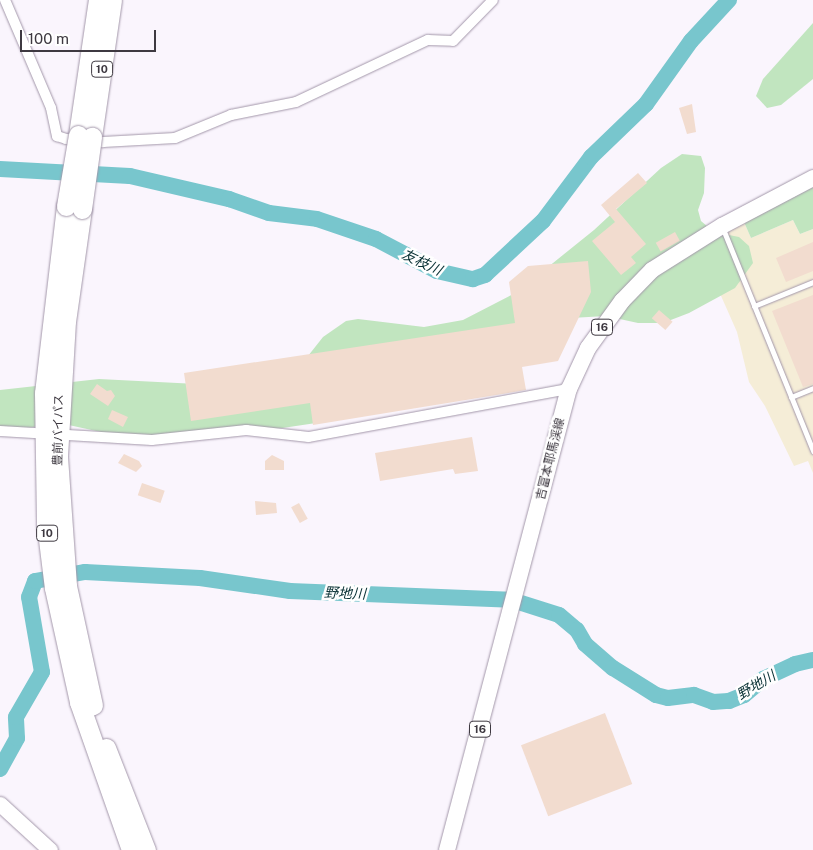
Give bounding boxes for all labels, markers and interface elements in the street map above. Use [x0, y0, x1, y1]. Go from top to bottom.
scale bar [22, 20, 159, 52]
text: 100 m [28, 30, 69, 47]
road number: 10 [91, 61, 113, 78]
water label: 友枝川 [399, 246, 445, 278]
road number: 16 [591, 318, 613, 336]
street label: 豊前バイパス [51, 394, 67, 466]
street label: 吉富本耶馬渓線 [534, 417, 568, 501]
road number: 10 [36, 524, 58, 542]
water label: 野地川 [324, 584, 366, 602]
water label: 野地川 [734, 667, 778, 703]
road number: 16 [469, 721, 491, 738]

